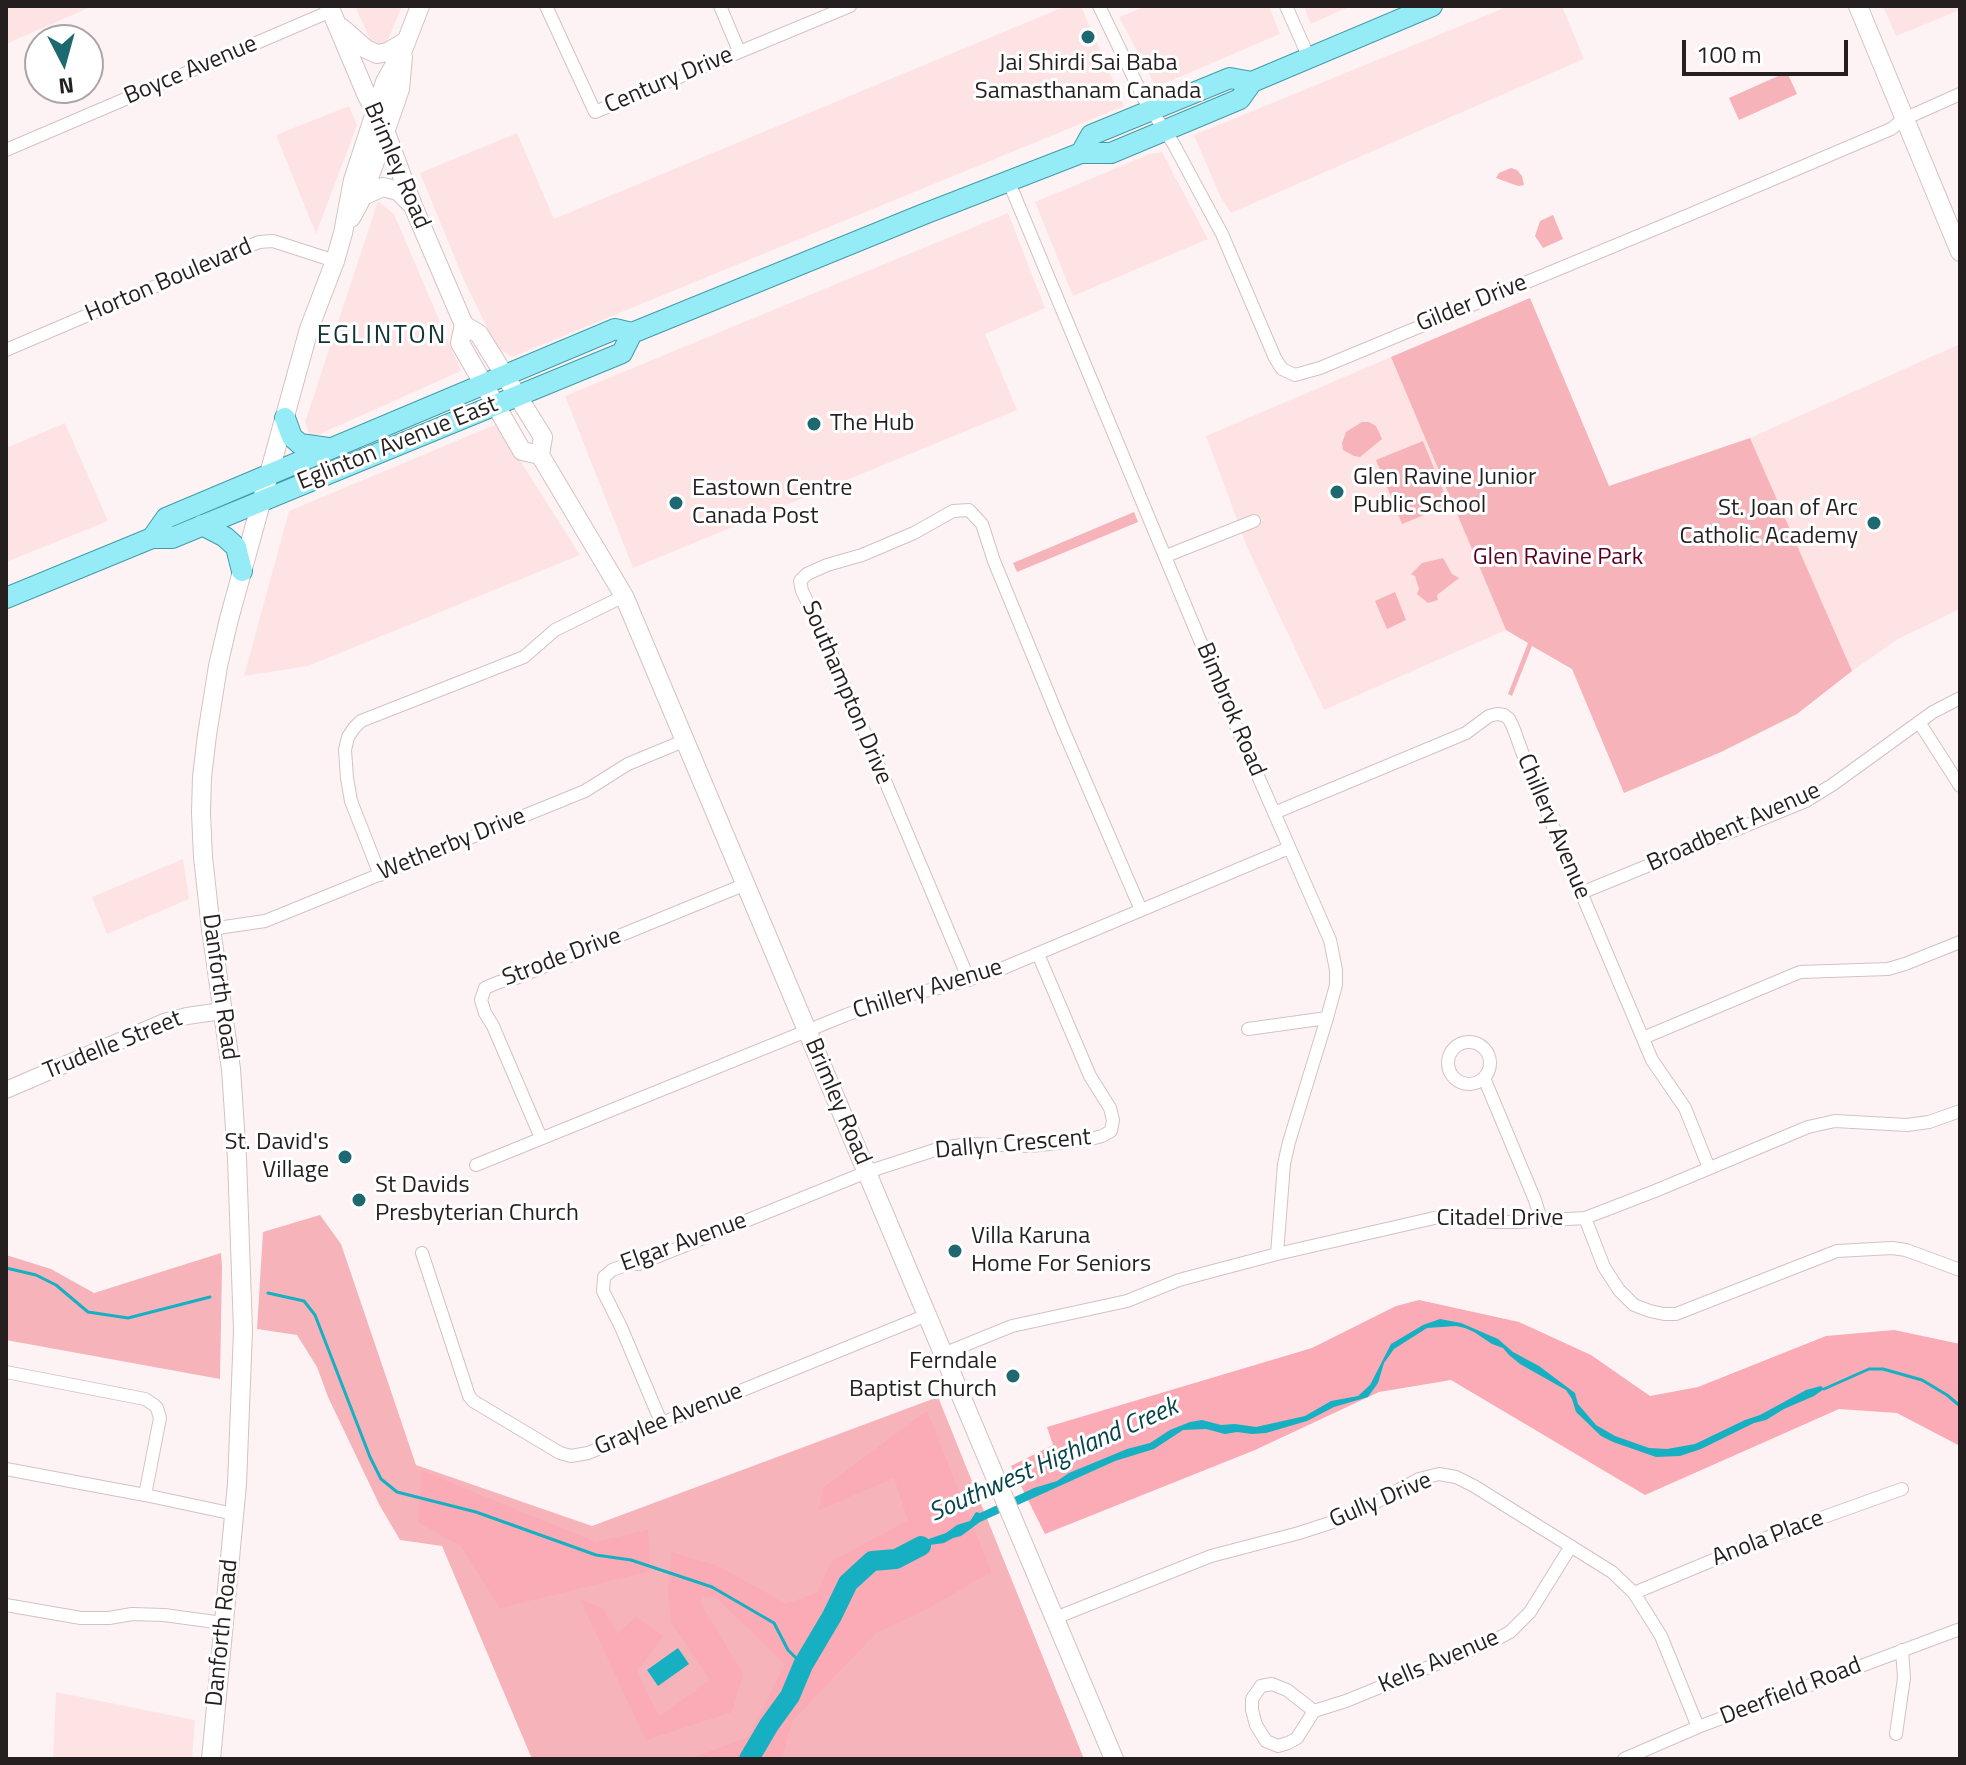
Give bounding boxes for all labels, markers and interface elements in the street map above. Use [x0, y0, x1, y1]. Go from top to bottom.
north arrow [24, 24, 104, 104]
scale bar [1686, 24, 1852, 74]
marker: Jai Shirdi Sai Baba Samasthanam Canada [1079, 28, 1097, 46]
street label: Boyce Avenue [120, 30, 262, 112]
text: 100 m [1696, 36, 1762, 72]
street label: Century Drive [601, 41, 737, 121]
place label: Jai Shirdi Sai Baba Samasthanam Canada [975, 50, 1201, 106]
text: N [57, 68, 76, 104]
street label: Brimley Road [356, 98, 436, 234]
street label: Horton Boulevard [81, 233, 257, 329]
street label: Gilder Drive [1413, 269, 1531, 339]
district label: EGLINTON [317, 321, 447, 353]
street label: Eglinton Avenue East [294, 391, 502, 497]
place label: The Hub [830, 410, 914, 438]
marker: The Hub [805, 415, 823, 433]
place label: Glen Ravine Junior Public School [1353, 464, 1536, 520]
place label: Eastown Centre Canada Post [692, 475, 852, 531]
marker: Glen Ravine Junior Public School [1328, 483, 1346, 501]
marker: Eastown Centre Canada Post [667, 494, 685, 512]
place label: St. Joan of Arc Catholic Academy [1679, 495, 1858, 551]
marker: St. Joan of Arc Catholic Academy [1865, 514, 1883, 532]
park label: Glen Ravine Park [1473, 544, 1643, 572]
street label: Southampton Drive [794, 597, 898, 789]
street label: Bimbrok Road [1189, 639, 1271, 781]
street label: Chillery Avenue [1510, 750, 1596, 904]
street label: Broadbent Avenue [1643, 777, 1825, 879]
street label: Wetherby Drive [374, 802, 530, 888]
street label: Danforth Road [194, 912, 244, 1062]
street label: Strode Drive [499, 922, 625, 994]
street label: Chillery Avenue [850, 954, 1006, 1026]
street label: Trudelle Street [40, 1005, 186, 1087]
street label: Brimley Road [797, 1034, 877, 1170]
street label: Dallyn Crescent [934, 1124, 1092, 1166]
place label: St. David's Village [224, 1129, 329, 1185]
marker: St. David's Village [336, 1148, 354, 1166]
place label: St Davids Presbyterian Church [375, 1172, 579, 1228]
marker: St Davids Presbyterian Church [350, 1191, 368, 1209]
street label: Citadel Drive [1437, 1205, 1563, 1233]
street label: Elgar Avenue [617, 1207, 751, 1279]
place label: Villa Karuna Home For Seniors [971, 1223, 1151, 1279]
marker: Villa Karuna Home For Seniors [946, 1242, 964, 1260]
place label: Ferndale Baptist Church [849, 1348, 997, 1404]
marker: Ferndale Baptist Church [1004, 1367, 1022, 1385]
street label: Graylee Avenue [591, 1377, 747, 1463]
water label: Southwest Highland Creek [925, 1392, 1183, 1530]
street label: Gully Drive [1326, 1467, 1436, 1535]
street label: Anola Place [1708, 1505, 1828, 1573]
street label: Danforth Road [201, 1558, 245, 1708]
street label: Kells Avenue [1374, 1624, 1504, 1700]
street label: Deerfield Road [1716, 1652, 1866, 1732]

